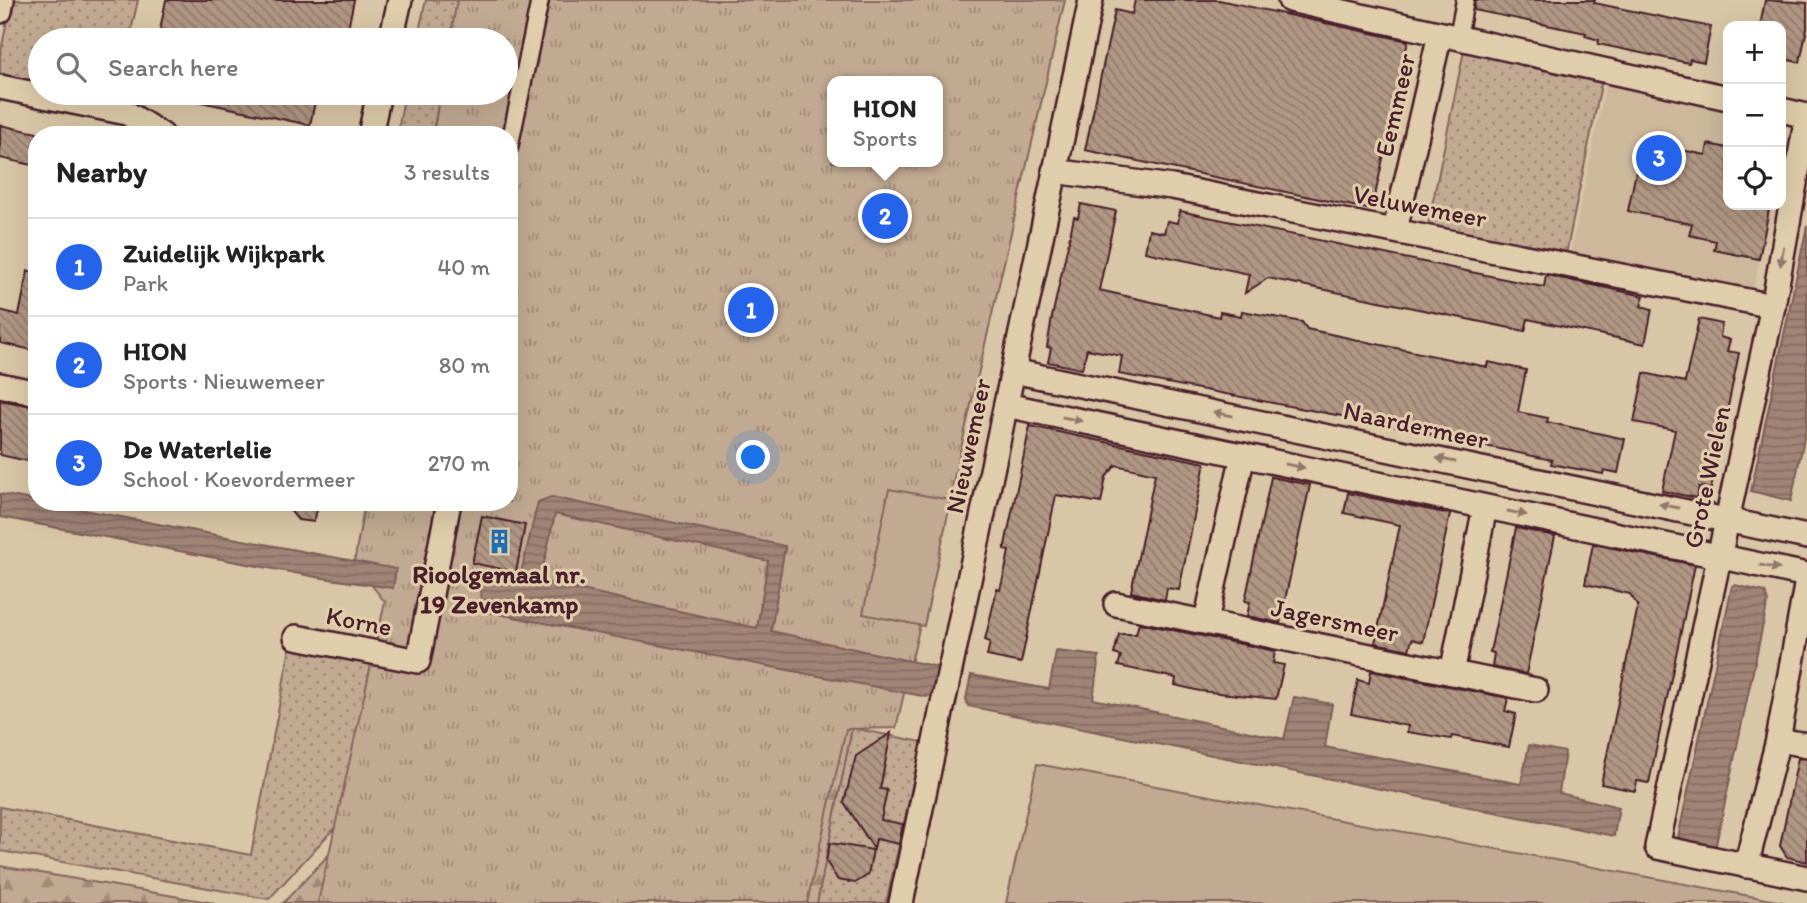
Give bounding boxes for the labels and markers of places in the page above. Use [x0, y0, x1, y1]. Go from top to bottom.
pin: 3 [1636, 132, 1682, 184]
pin: 2 [862, 190, 908, 242]
pin: 1 [728, 284, 774, 336]
building icon: Rioolgemaal nr. 19 Zevenkamp [485, 528, 513, 556]
place label: Rioolgemaal nr. 19 Zevenkamp [412, 558, 586, 620]

